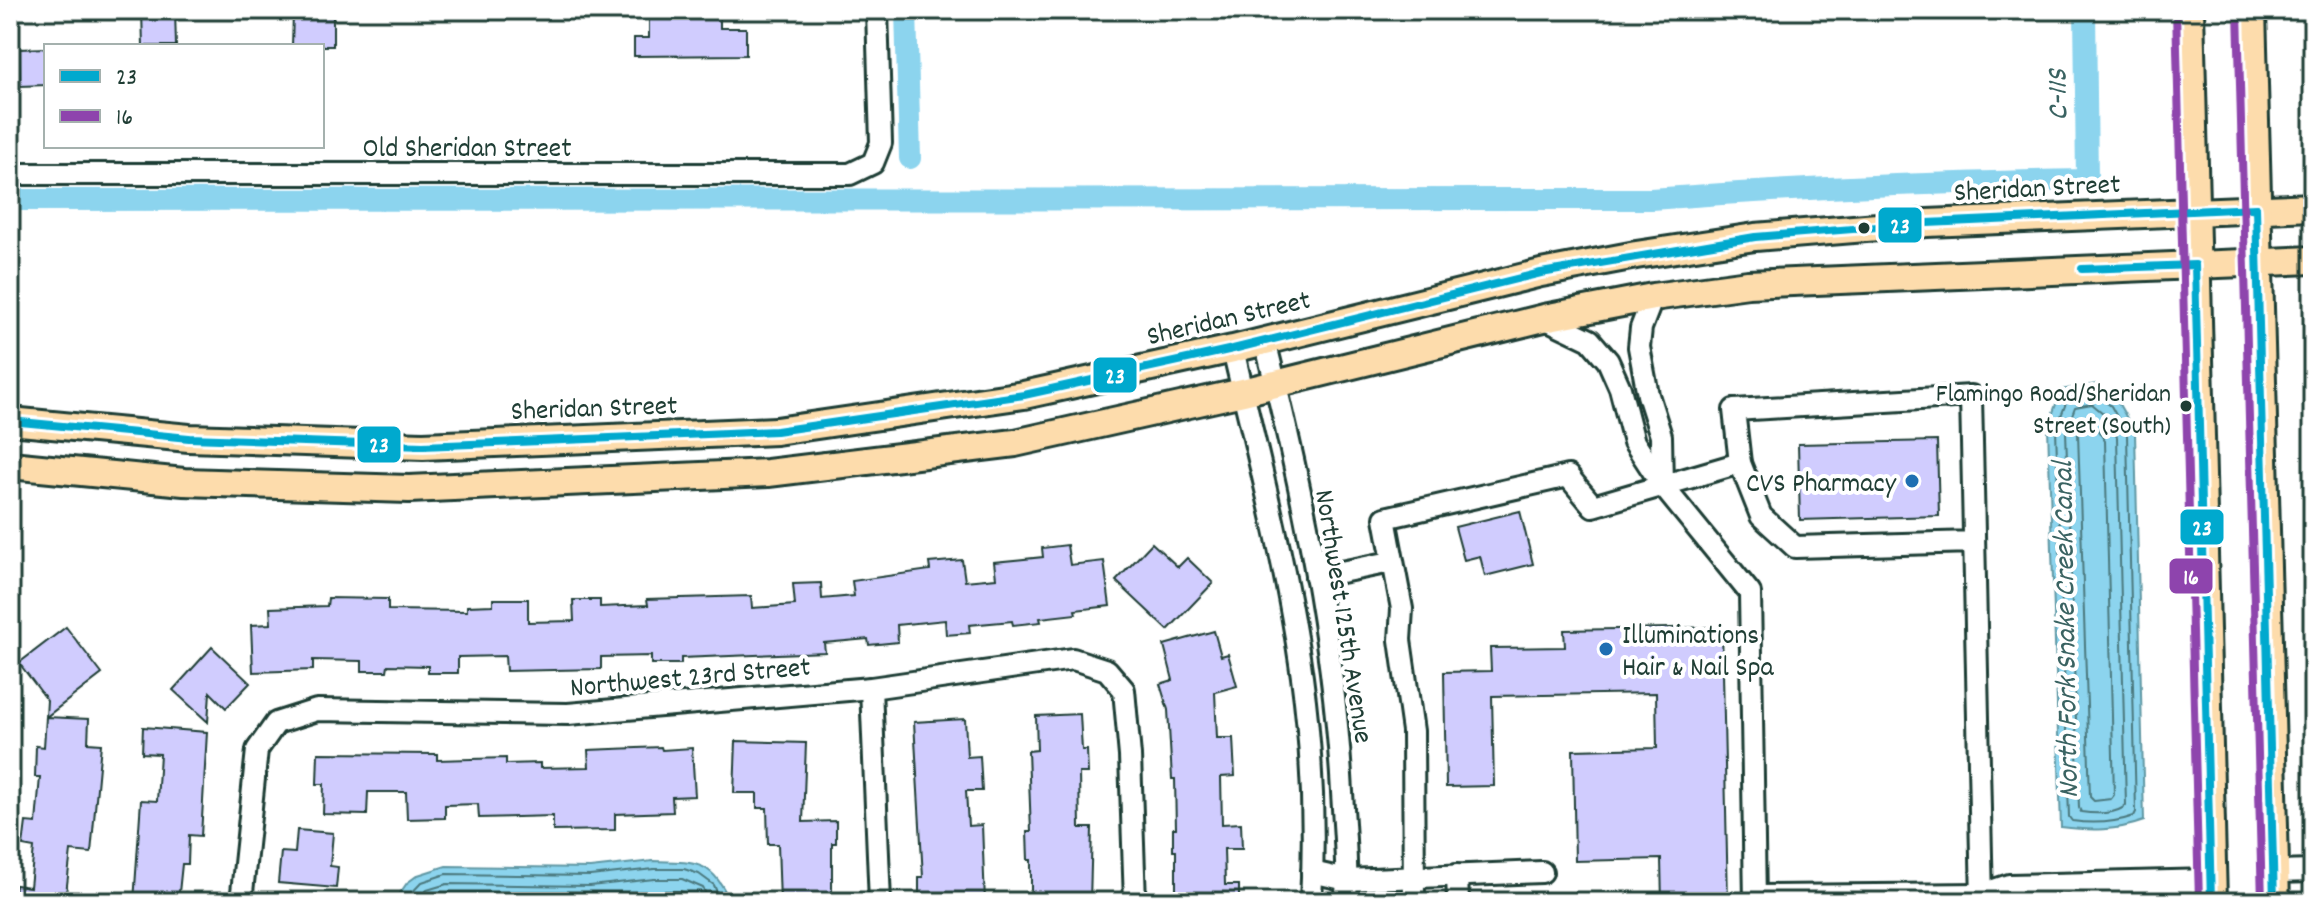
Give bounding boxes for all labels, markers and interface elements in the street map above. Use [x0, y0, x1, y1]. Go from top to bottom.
legend [44, 44, 324, 148]
text: 23 [116, 62, 137, 96]
water label: C-11S [2039, 67, 2082, 121]
text: 16 [116, 102, 133, 136]
street label: Old Sheridan Street [363, 131, 571, 171]
street label: Sheridan Street [1953, 167, 2122, 215]
line badge: 23 [1877, 206, 1923, 244]
text: 23 [1890, 213, 1910, 244]
unlabelled marker [1856, 220, 1872, 236]
street label: Sheridan Street [1143, 283, 1315, 359]
line badge: 23 [1092, 356, 1138, 394]
text: 23 [1105, 363, 1125, 394]
place label: Flamingo Road/Sheridan Street (South) [1936, 377, 2171, 446]
street label: Sheridan Street [510, 388, 678, 434]
marker: Flamingo Road/Sheridan Street (South) [2178, 398, 2194, 414]
line badge: 23 [356, 425, 402, 464]
text: 23 [369, 432, 389, 463]
water label: North Fork Snake Creek Canal [2044, 458, 2093, 799]
place label: CVS Pharmacy [1746, 466, 1897, 506]
marker: CVS Pharmacy [1903, 472, 1921, 490]
street label: Northwest 125th Avenue [1301, 487, 1381, 746]
line badge: 23 [2179, 508, 2225, 546]
text: 23 [2192, 515, 2212, 546]
line badge: 16 [2168, 557, 2214, 595]
text: 16 [2183, 564, 2199, 595]
place label: Illuminations Hair & Nail Spa [1622, 618, 1775, 690]
marker: Illuminations Hair & Nail Spa [1597, 640, 1615, 658]
street label: Northwest 23rd Street [568, 650, 812, 710]

